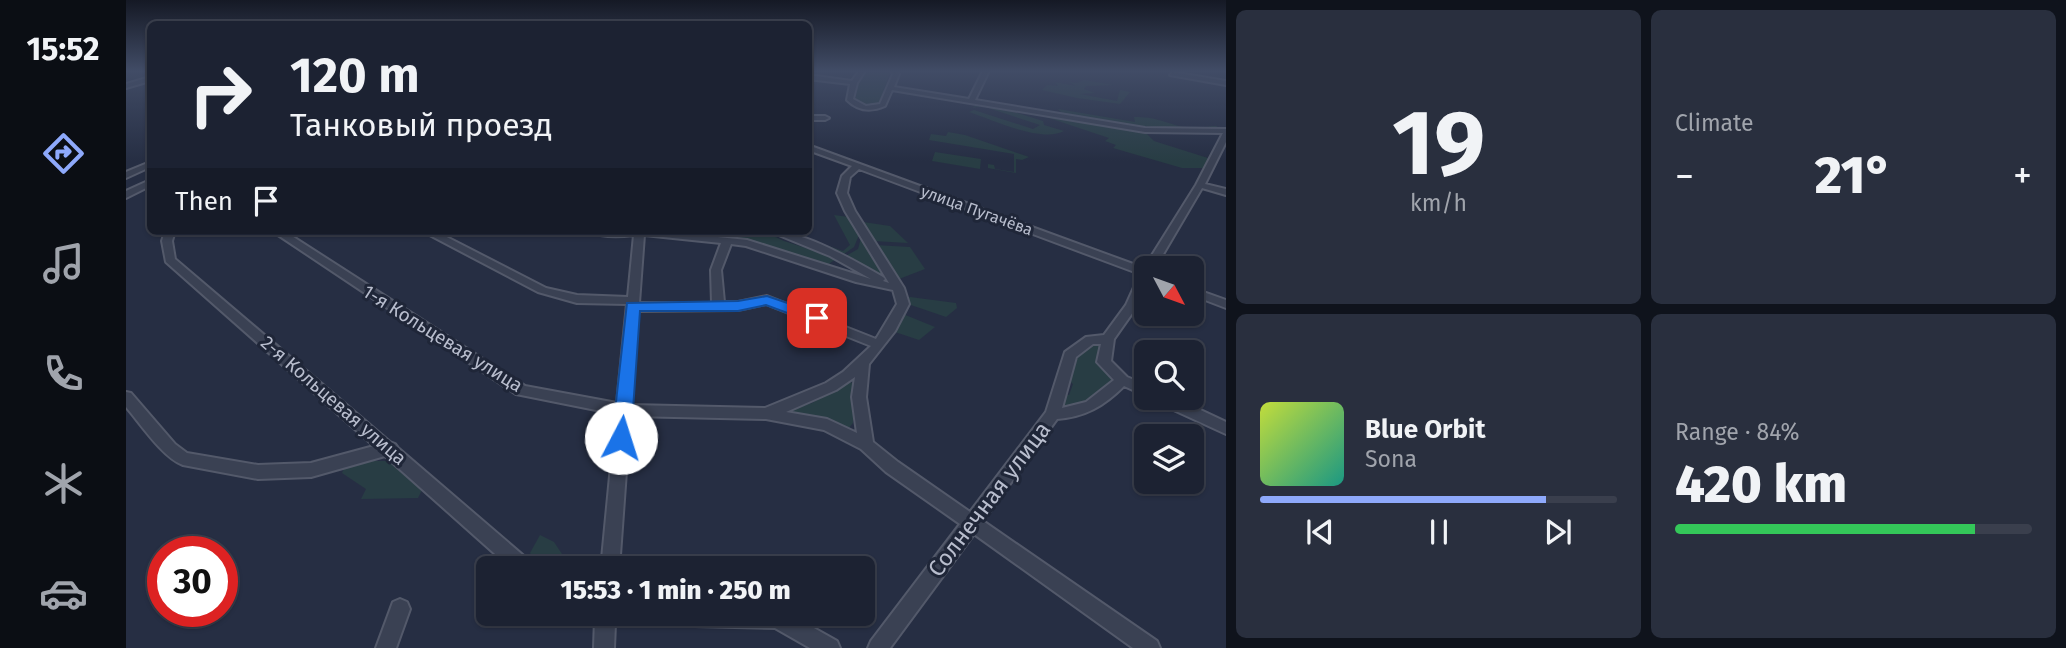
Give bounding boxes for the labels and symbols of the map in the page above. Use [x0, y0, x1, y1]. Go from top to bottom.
street label: улица Пугачёва [918, 181, 1035, 239]
north arrow [1134, 256, 1204, 326]
street label: 1-я Кольцевая улица [359, 280, 527, 397]
pin [787, 288, 847, 348]
street label: 2-я Кольцевая улица [256, 331, 411, 470]
position arrow [584, 401, 658, 475]
street label: Солнечная улица [922, 416, 1056, 582]
speed limit sign: 30 [147, 536, 238, 627]

